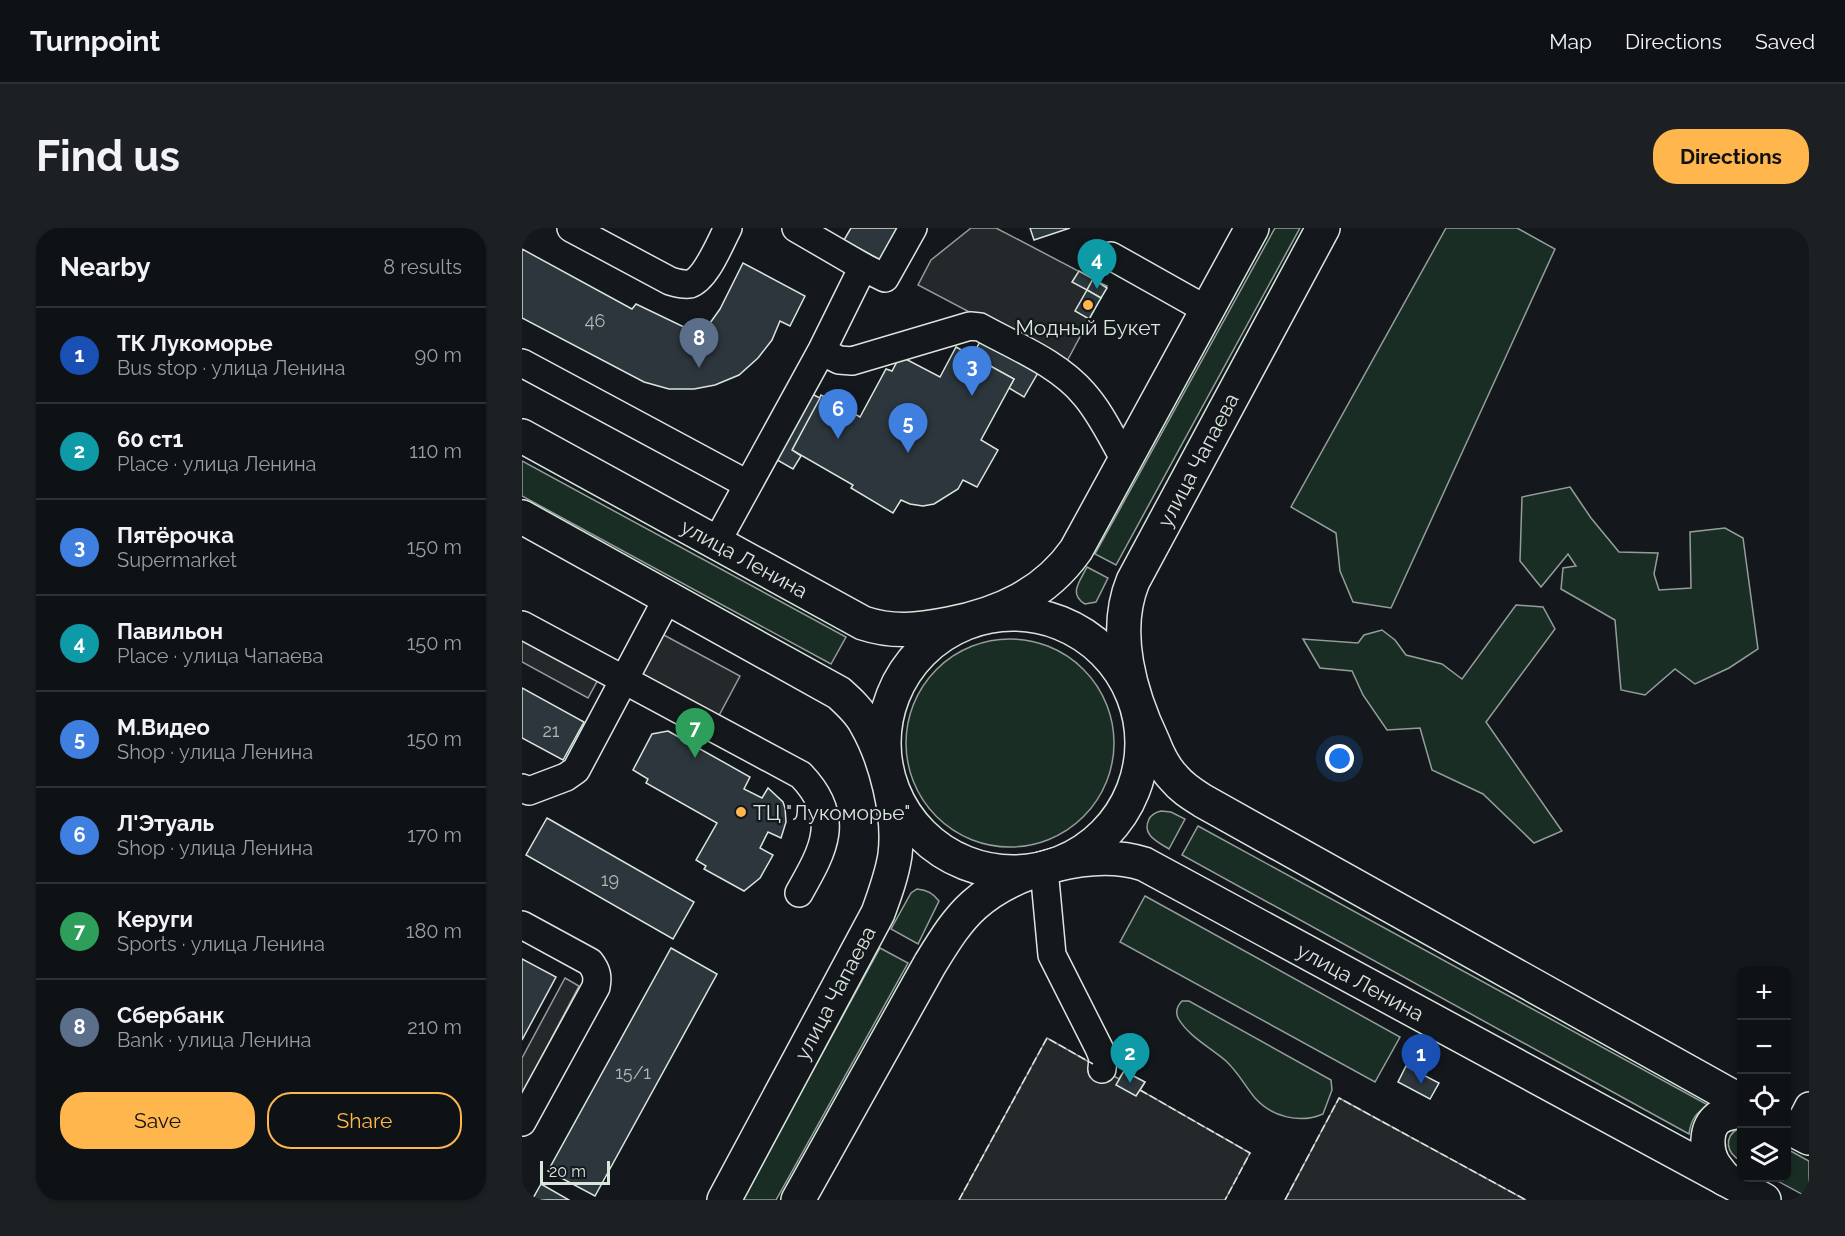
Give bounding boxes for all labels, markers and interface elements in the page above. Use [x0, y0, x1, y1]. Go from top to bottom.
text: Turnpoint [30, 25, 160, 58]
text: Map [1549, 29, 1592, 54]
text: Directions [1625, 29, 1722, 54]
text: Saved [1755, 29, 1815, 54]
button: Directions [1653, 129, 1809, 184]
text: Find us [36, 132, 180, 181]
pin: 4 [1078, 239, 1116, 289]
text: Nearby [60, 252, 150, 282]
text: 8 results [383, 255, 462, 279]
marker: Модный Букет [1081, 298, 1095, 312]
house number: 46 [585, 310, 605, 331]
place label: Модный Букет [1016, 315, 1161, 340]
pin: 8 [680, 318, 718, 368]
text: ТК Лукоморье [117, 330, 273, 356]
text: 1 [75, 343, 84, 367]
text: 90 m [415, 343, 462, 367]
pin: 3 [952, 346, 992, 396]
text: Bus stop · улица Ленина [117, 356, 345, 380]
street label: улица Чапаева [1152, 389, 1244, 531]
pin: 6 [818, 390, 858, 439]
pin: 5 [888, 404, 928, 453]
text: 60 ст1 [117, 426, 183, 452]
text: 2 [74, 439, 85, 463]
text: 110 m [409, 439, 462, 463]
text: Place · улица Ленина [117, 452, 316, 476]
street label: улица Ленина [677, 513, 812, 603]
text: Пятёрочка [117, 522, 234, 548]
text: 3 [74, 535, 85, 559]
text: 150 m [407, 535, 462, 559]
text: Supermarket [117, 548, 237, 572]
text: Павильон [117, 618, 223, 644]
text: 4 [74, 631, 85, 655]
text: 150 m [407, 631, 462, 655]
text: Place · улица Чапаева [117, 644, 323, 668]
pin: 7 [676, 708, 714, 758]
text: М.Видео [117, 714, 210, 740]
house number: 21 [542, 720, 560, 741]
text: 5 [74, 727, 85, 751]
text: 150 m [407, 727, 462, 751]
text: Shop · улица Ленина [117, 740, 313, 764]
your location [1325, 744, 1354, 773]
place label: ТЦ "Лукоморье" [753, 800, 910, 825]
marker: ТЦ "Лукоморье" [734, 805, 748, 819]
text: Л'Этуаль [117, 810, 214, 836]
text: 6 [73, 823, 86, 847]
text: 170 m [407, 823, 462, 847]
text: Shop · улица Ленина [117, 836, 313, 860]
house number: 19 [601, 869, 619, 890]
text: Керуги [117, 906, 193, 932]
text: 7 [74, 919, 85, 943]
text: 180 m [406, 919, 462, 943]
street label: улица Чапаева [789, 922, 881, 1064]
text: Sports · улица Ленина [117, 932, 325, 956]
street label: улица Ленина [1293, 937, 1429, 1026]
map controls [1737, 966, 1791, 1182]
button: + [1737, 966, 1791, 1020]
text: Сбербанк [117, 1002, 225, 1028]
text: 8 [73, 1015, 86, 1039]
text: 210 m [407, 1015, 462, 1039]
button: − [1737, 1020, 1791, 1074]
text: Bank · улица Ленина [117, 1028, 312, 1052]
pin: 2 [1110, 1034, 1150, 1083]
pin: 1 [1402, 1034, 1440, 1084]
house number: 15/1 [615, 1062, 651, 1083]
button: locate [1737, 1074, 1791, 1128]
button: Save [60, 1092, 255, 1149]
button: Share [267, 1092, 462, 1149]
button: layers [1737, 1128, 1791, 1182]
scale bar [540, 1158, 610, 1186]
text: 20 m [549, 1162, 586, 1181]

